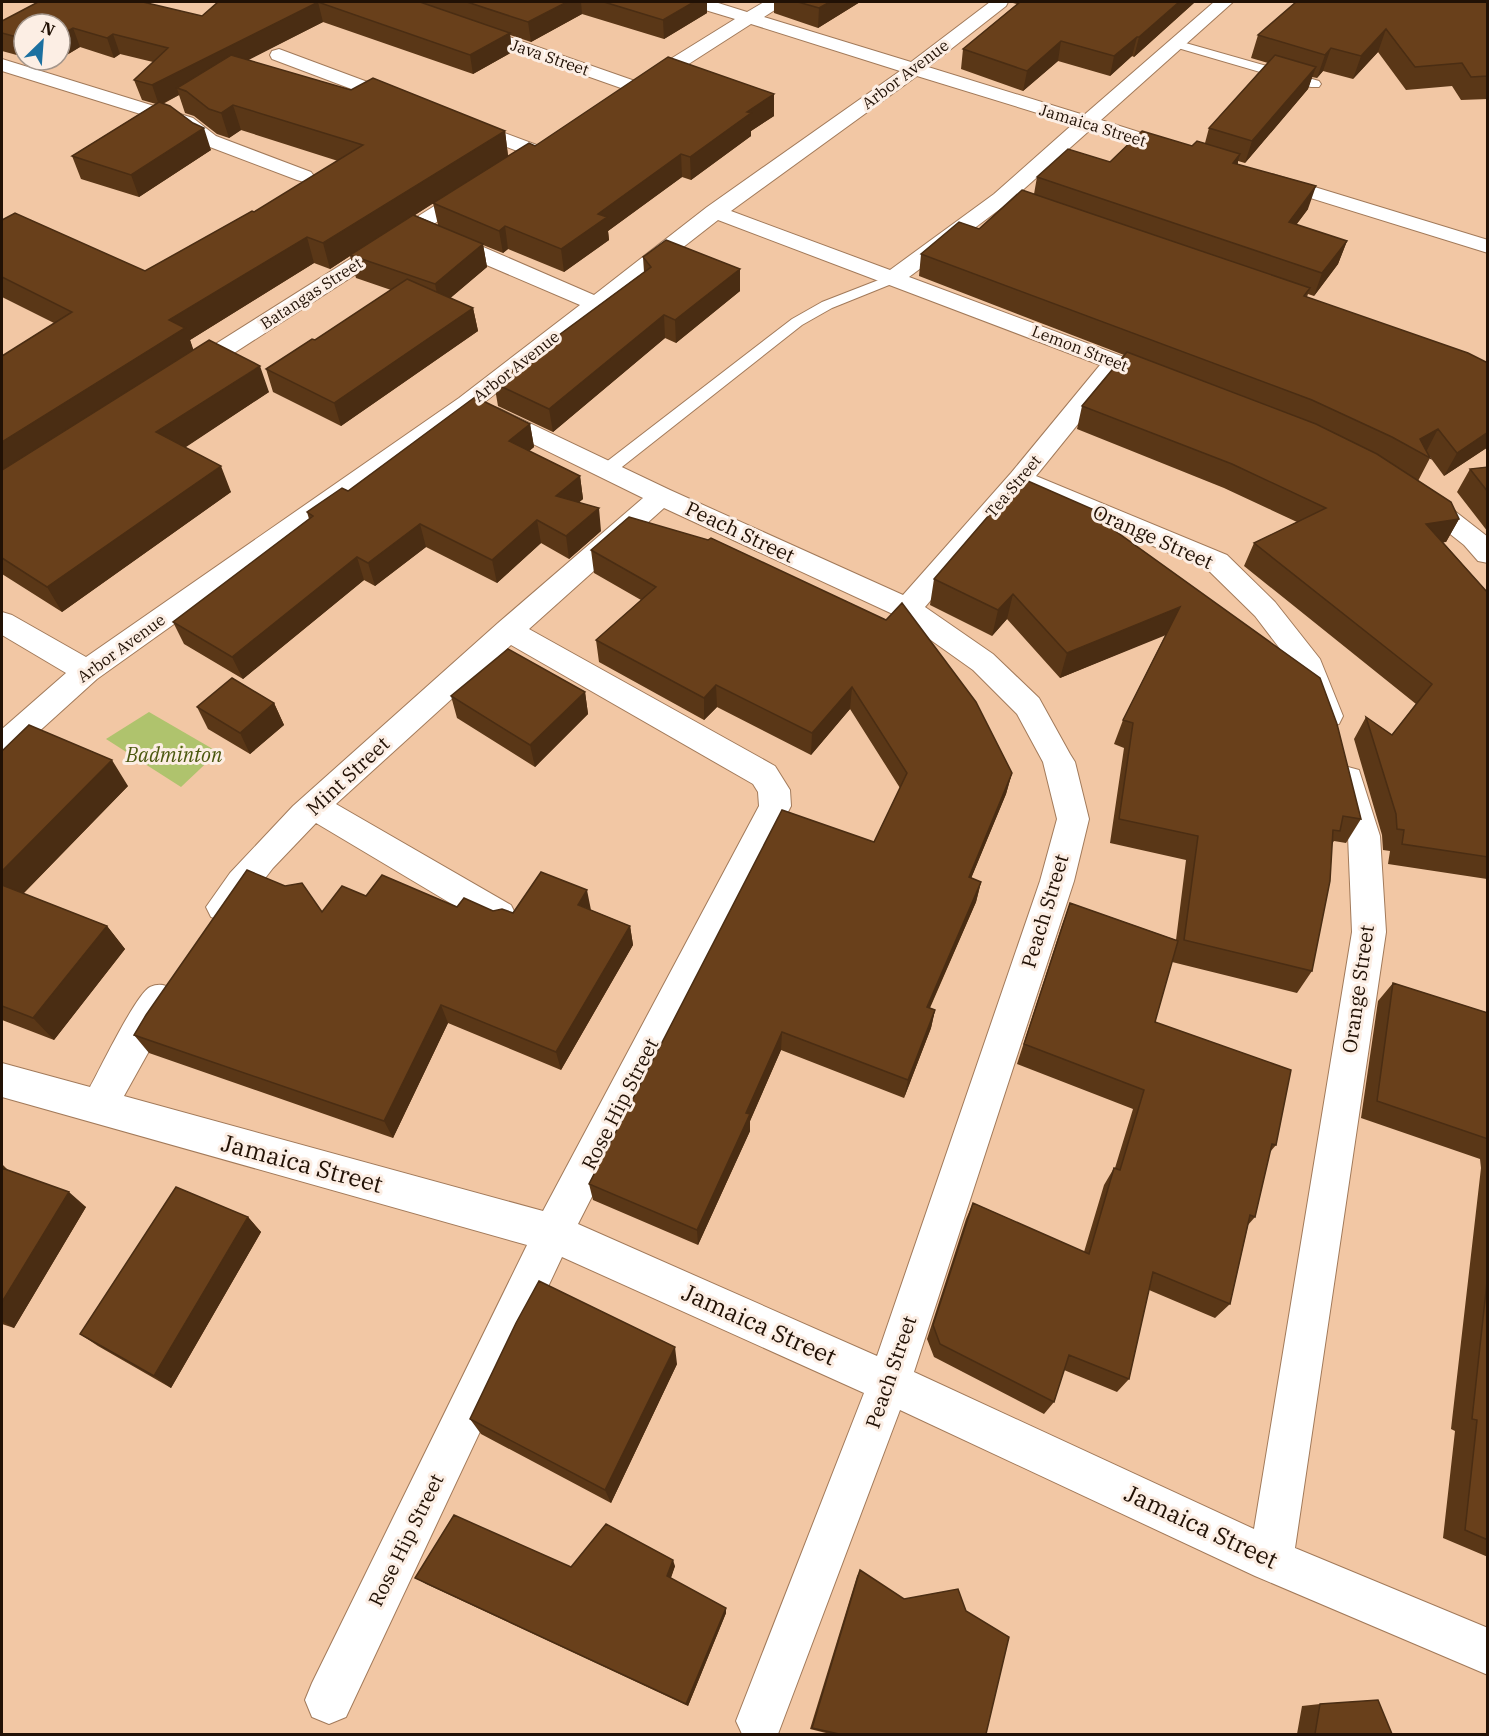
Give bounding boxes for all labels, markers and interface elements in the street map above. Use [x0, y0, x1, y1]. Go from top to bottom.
north arrow [12, 12, 72, 72]
text: N [38, 17, 58, 40]
street label: Java Street [508, 34, 592, 80]
street label: Arbor Avenue [858, 35, 952, 113]
street label: Jamaica Street [1037, 99, 1149, 151]
street label: Batangas Street [256, 252, 366, 333]
street label: Lemon Street [1029, 321, 1131, 376]
street label: Arbor Avenue [469, 326, 563, 406]
street label: Tea Street [981, 450, 1045, 521]
street label: Peach Street [681, 494, 799, 569]
street label: Orange Street [1089, 498, 1218, 575]
street label: Arbor Avenue [73, 609, 169, 687]
street label: Mint Street [300, 730, 395, 821]
park label: Badminton [125, 741, 223, 768]
street label: Peach Street [1014, 851, 1075, 971]
street label: Orange Street [1335, 923, 1380, 1055]
street label: Rose Hip Street [575, 1033, 664, 1174]
street label: Jamaica Street [218, 1126, 387, 1200]
street label: Jamaica Street [677, 1276, 842, 1372]
street label: Peach Street [859, 1312, 922, 1432]
street label: Rose Hip Street [362, 1469, 449, 1611]
street label: Jamaica Street [1119, 1477, 1283, 1576]

